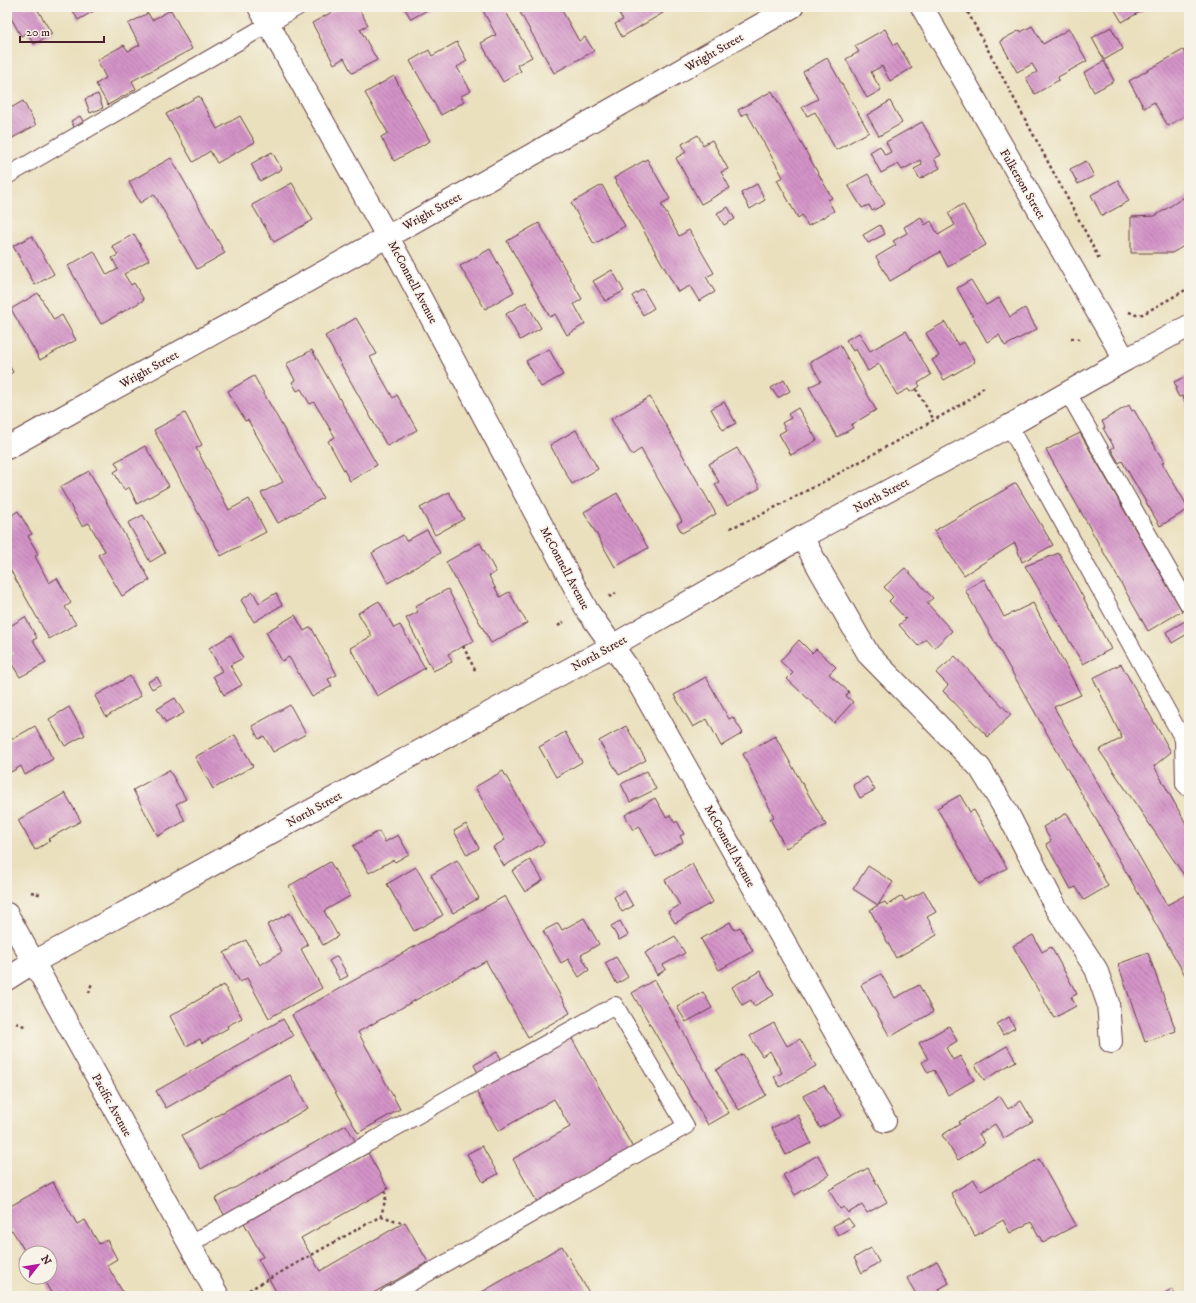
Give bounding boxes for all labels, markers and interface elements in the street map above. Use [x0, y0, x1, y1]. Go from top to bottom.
scale bar [20, 18, 104, 44]
text: 20 m [26, 25, 50, 40]
street label: Wright Street [682, 30, 746, 76]
street label: Fulkerson Street [996, 146, 1049, 222]
street label: Wright Street [399, 189, 464, 234]
street label: McConnell Avenue [384, 238, 441, 326]
street label: Wright Street [116, 347, 181, 392]
street label: North Street [851, 474, 912, 516]
street label: McConnell Avenue [536, 524, 593, 612]
street label: North Street [569, 632, 630, 675]
street label: North Street [284, 788, 345, 831]
street label: McConnell Avenue [701, 803, 758, 890]
street label: Pacific Avenue [88, 1071, 135, 1139]
north arrow [18, 1245, 58, 1285]
text: N [37, 1253, 54, 1268]

